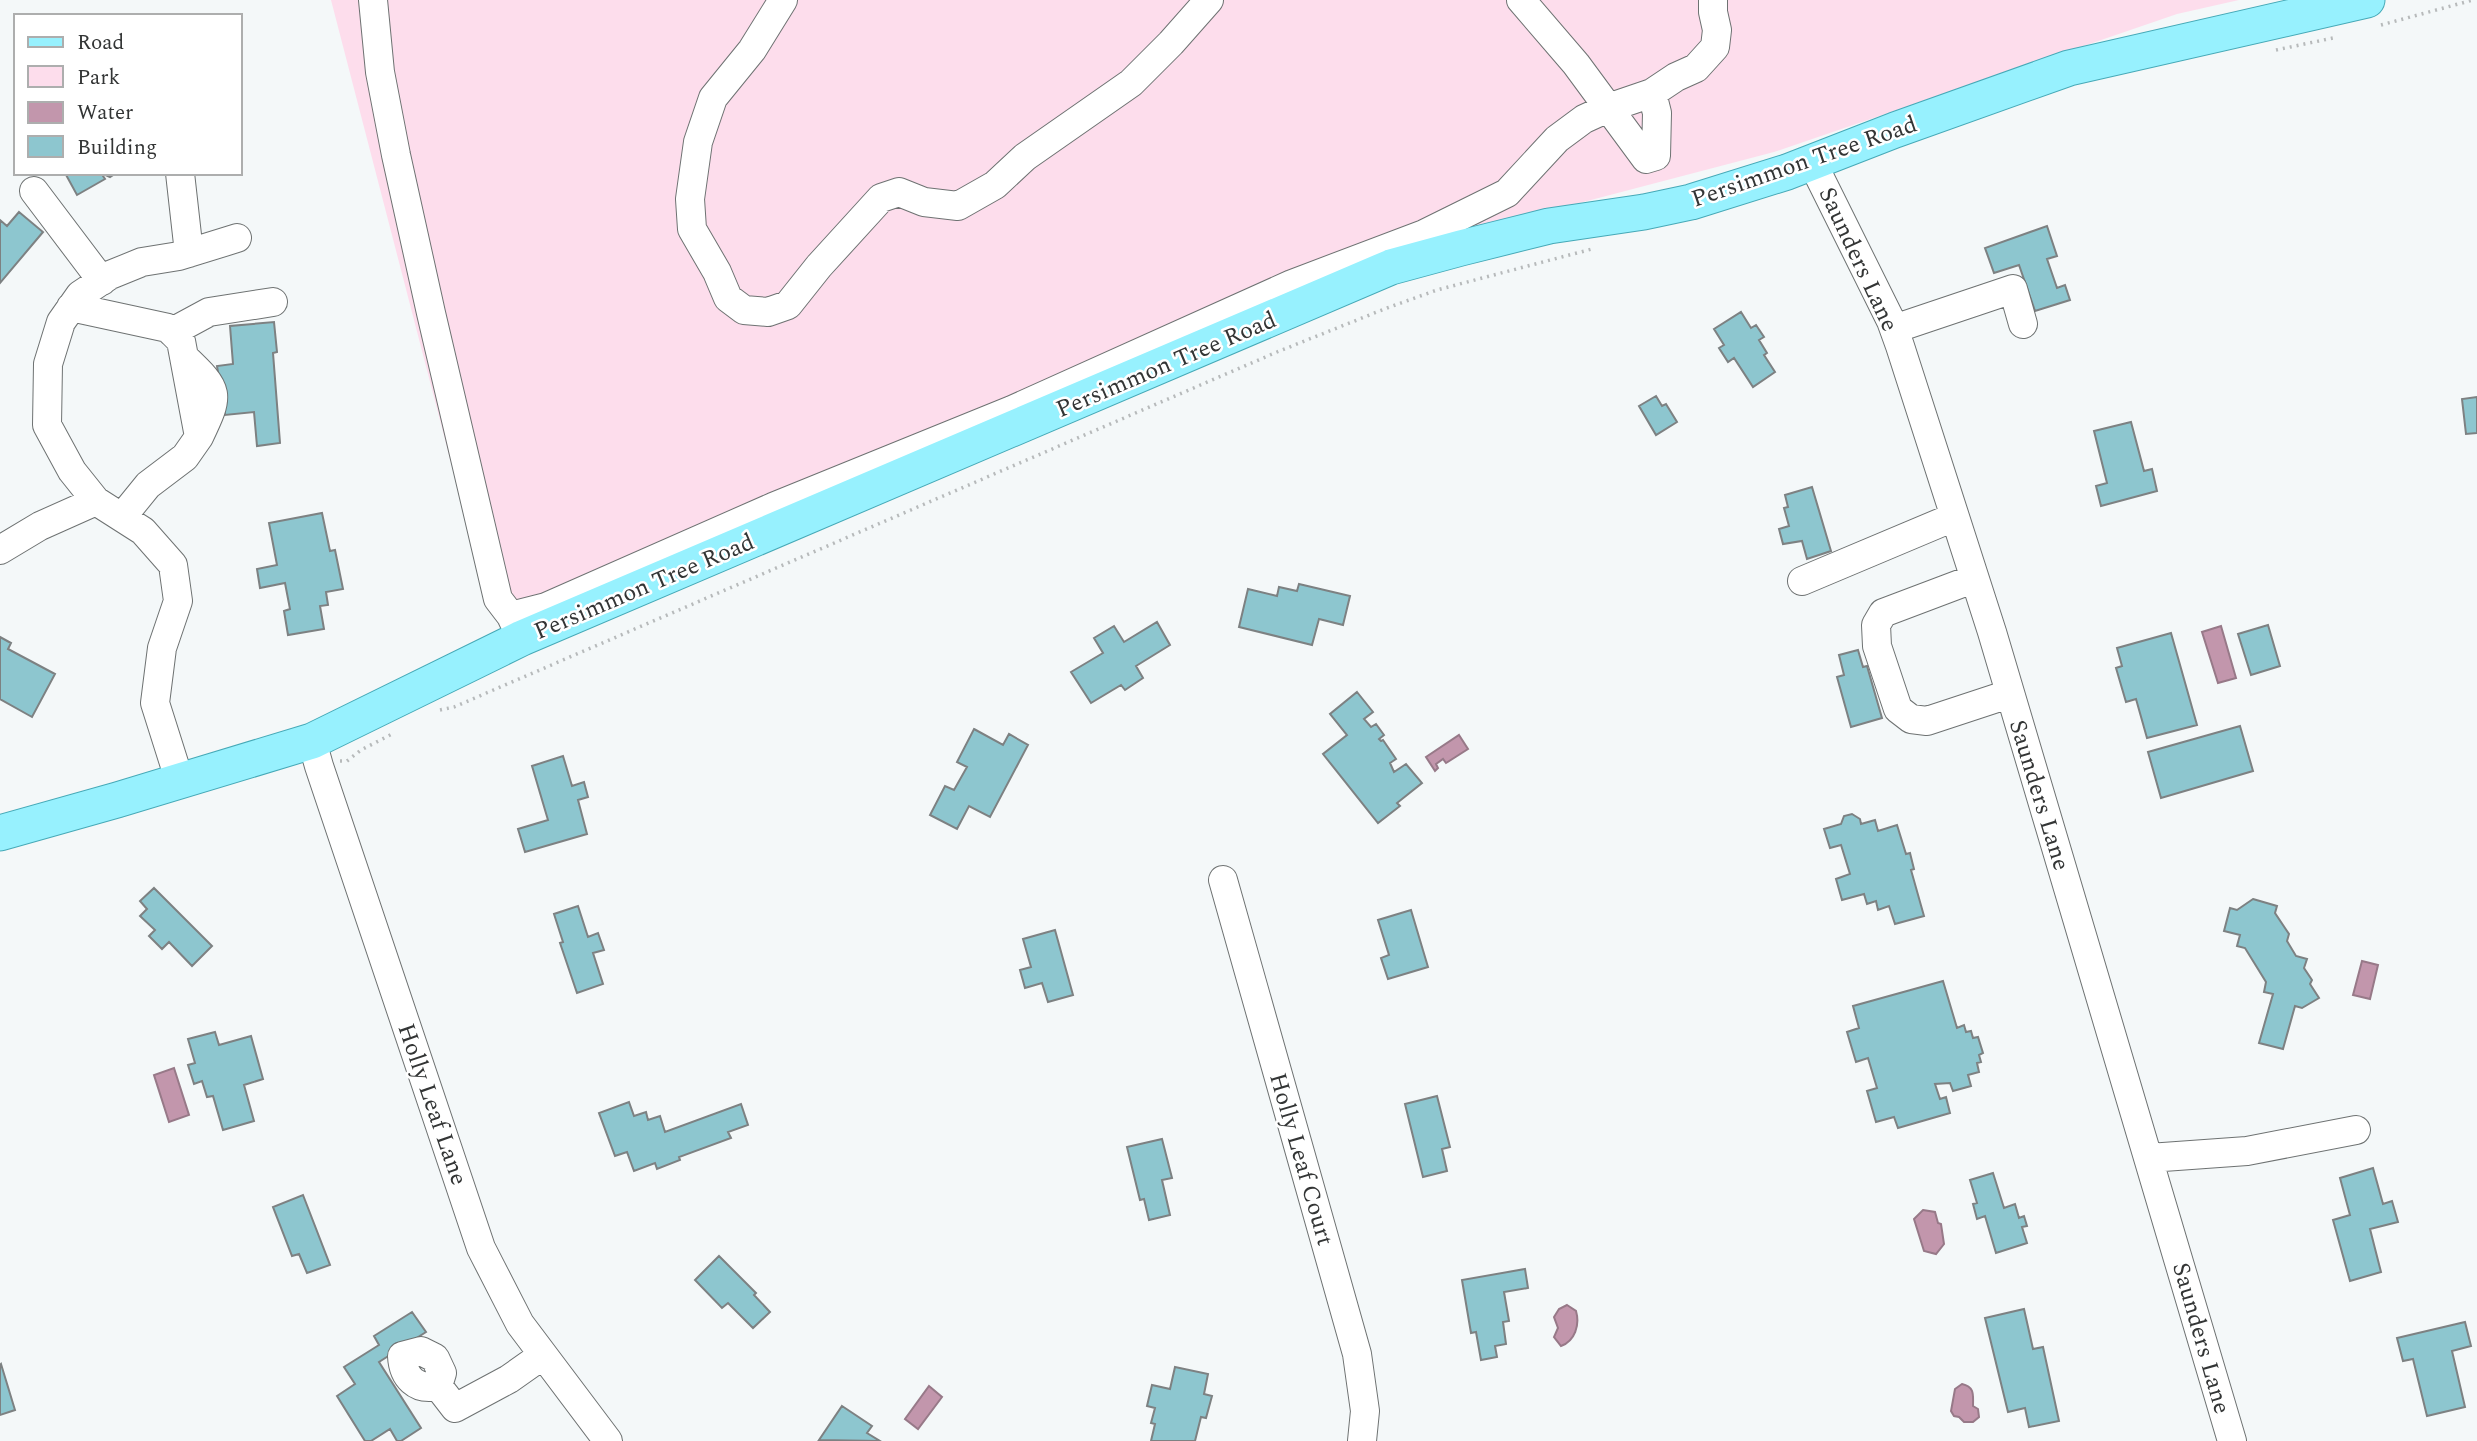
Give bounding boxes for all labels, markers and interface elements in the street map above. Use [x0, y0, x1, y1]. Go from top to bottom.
legend [14, 14, 242, 175]
text: Road [77, 27, 124, 59]
text: Park [77, 62, 121, 94]
text: Water [77, 97, 133, 129]
street label: Persimmon Tree Road [1687, 106, 1922, 217]
text: Building [77, 132, 157, 164]
street label: Saunders Lane [1809, 181, 1907, 338]
street label: Persimmon Tree Road [1051, 302, 1282, 428]
street label: Persimmon Tree Road [529, 524, 760, 650]
street label: Saunders Lane [1999, 716, 2079, 875]
street label: Holly Leaf Lane [388, 1019, 477, 1190]
street label: Holly Leaf Court [1259, 1069, 1343, 1250]
street label: Saunders Lane [2162, 1258, 2240, 1418]

